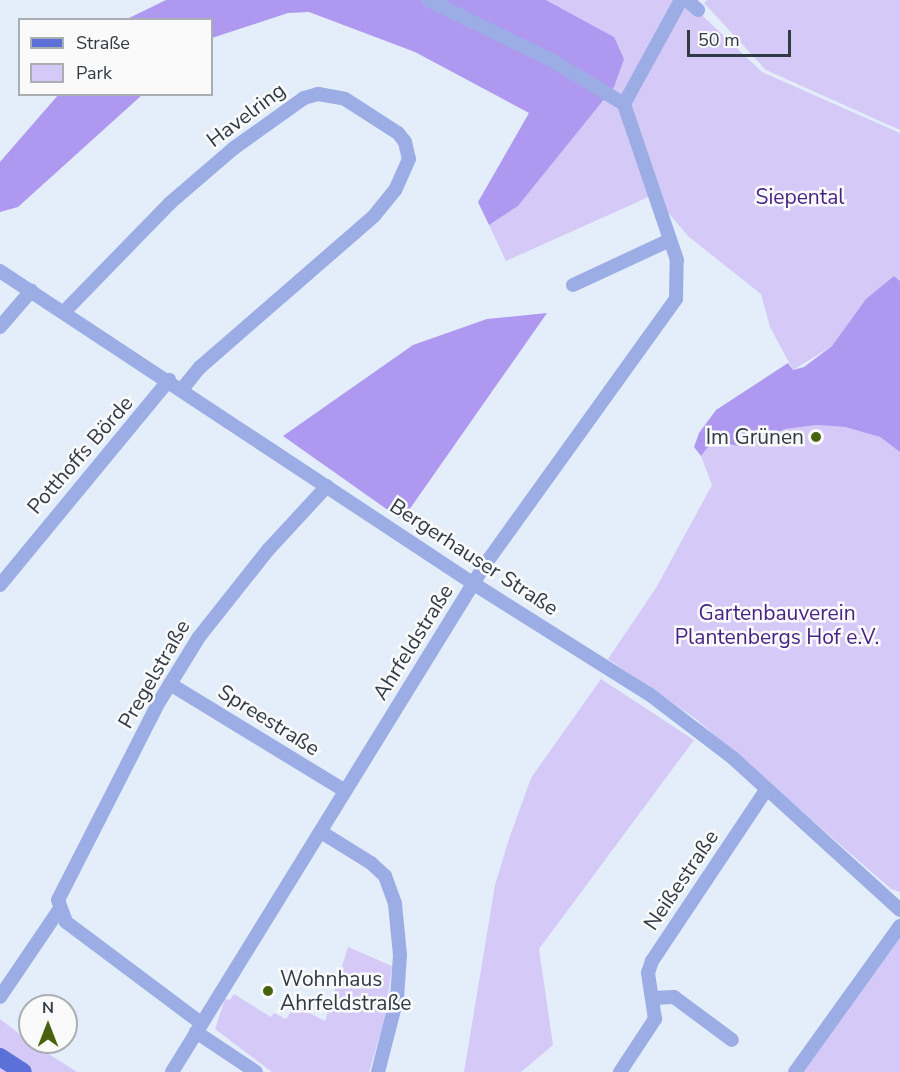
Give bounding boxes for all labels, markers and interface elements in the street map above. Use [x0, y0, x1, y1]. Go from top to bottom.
legend [18, 18, 213, 96]
scale bar [690, 18, 794, 56]
text: 50 m [698, 28, 740, 52]
text: Straße [76, 31, 130, 55]
text: Park [76, 61, 112, 85]
street label: Havelring [202, 77, 290, 153]
park label: Siepental [756, 184, 844, 210]
street label: Potthoffs Börde [22, 391, 138, 519]
place label: Im Grünen [706, 424, 804, 450]
marker: Im Grünen [809, 430, 823, 444]
street label: Bergerhauser Straße [385, 493, 563, 621]
street label: Ahrfeldstraße [367, 580, 459, 704]
park label: Gartenbauverein Plantenbergs Hof e.V. [675, 600, 879, 650]
street label: Pregelstraße [113, 615, 195, 733]
street label: Spreestraße [214, 679, 324, 761]
street label: Neißestraße [638, 825, 724, 935]
place label: Wohnhaus Ahrfeldstraße [280, 966, 412, 1016]
marker: Wohnhaus Ahrfeldstraße [261, 984, 275, 998]
north arrow [18, 994, 78, 1054]
text: N [42, 997, 54, 1019]

